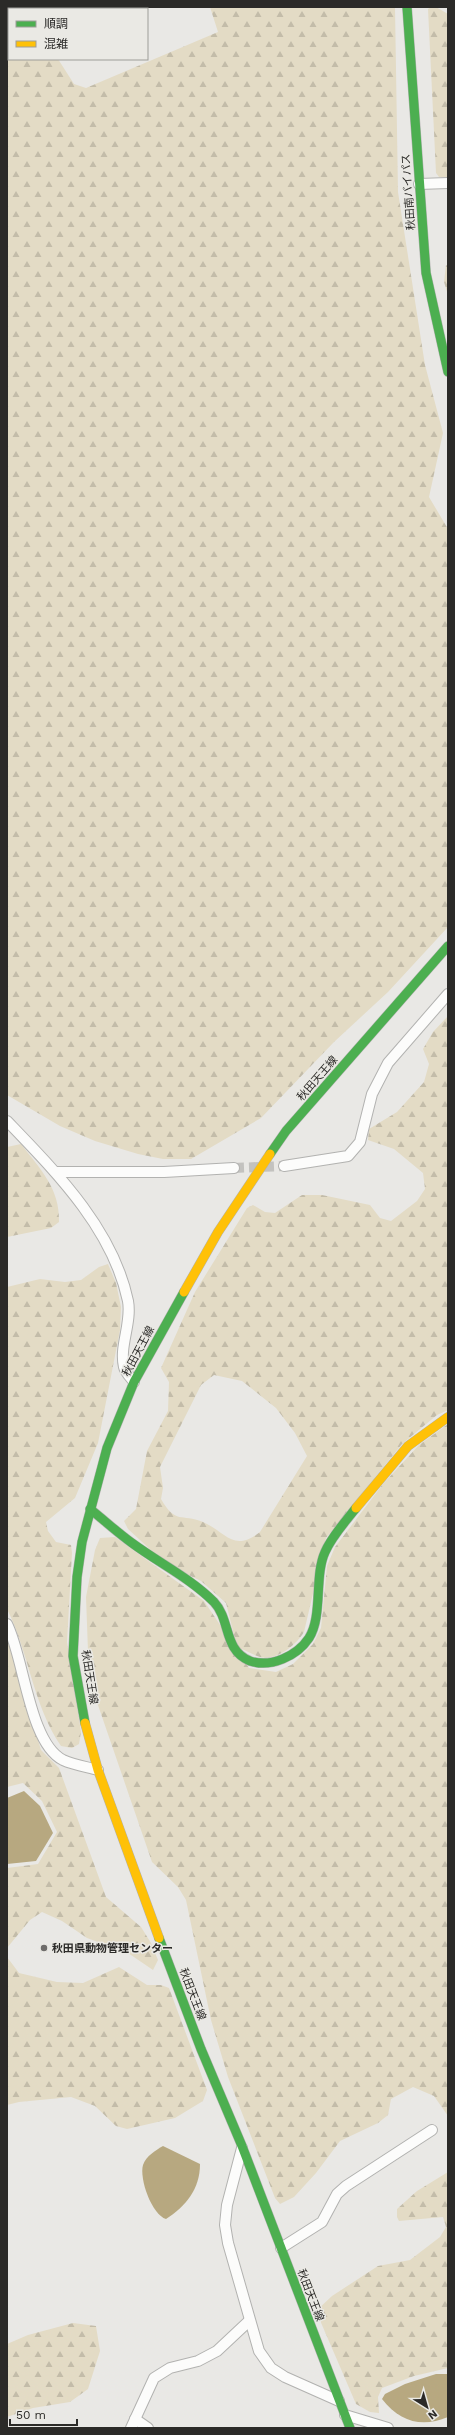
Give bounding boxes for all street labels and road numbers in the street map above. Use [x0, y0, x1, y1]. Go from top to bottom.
street label: 秋田南バイパス [399, 153, 418, 231]
street label: 秋田天王線 [294, 1053, 340, 1103]
street label: 秋田天王線 [120, 1324, 157, 1379]
street label: 秋田天王線 [79, 1649, 100, 1705]
street label: 秋田天王線 [177, 1966, 208, 2022]
street label: 秋田天王線 [295, 2267, 326, 2323]

